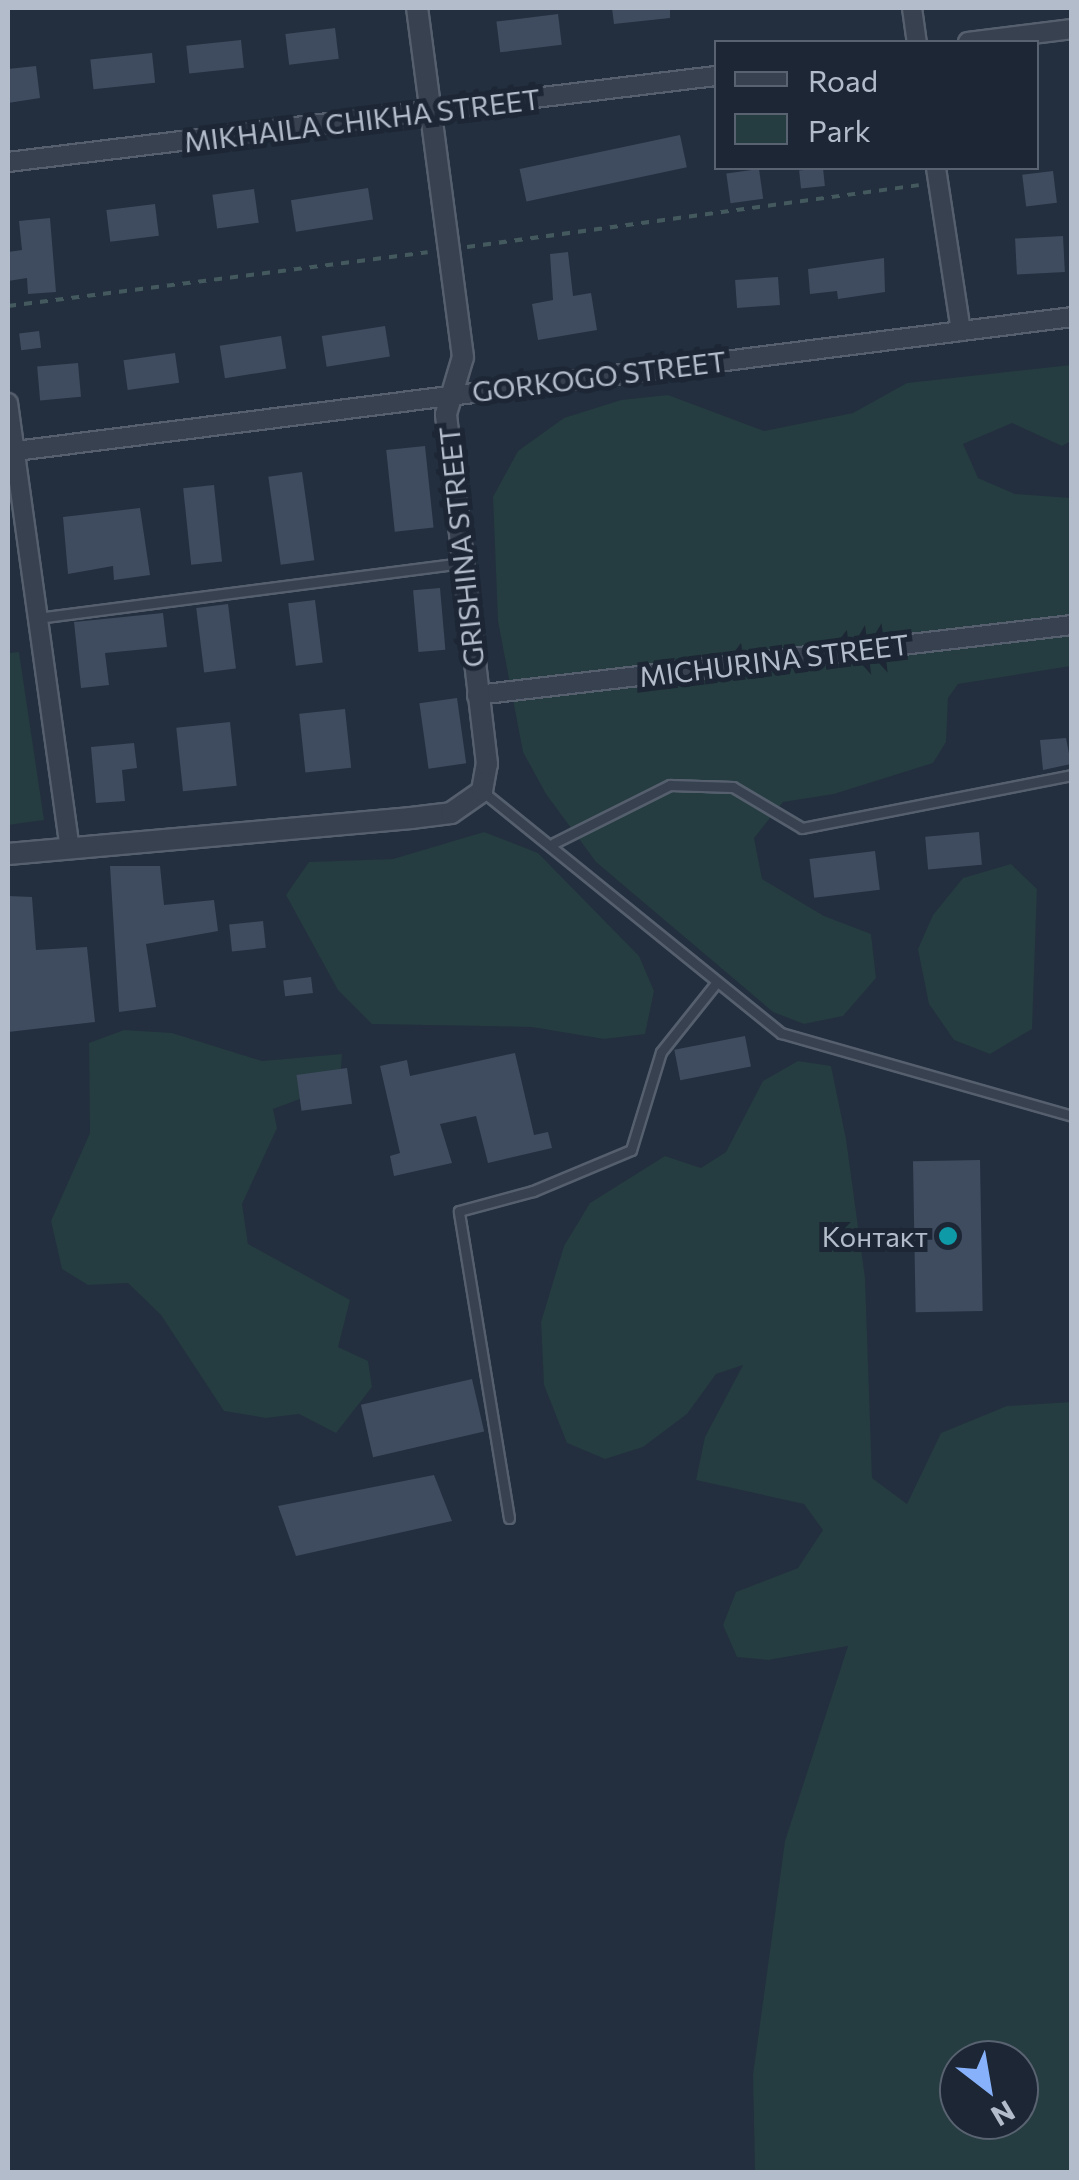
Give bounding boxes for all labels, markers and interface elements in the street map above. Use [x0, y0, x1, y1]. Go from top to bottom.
legend [714, 40, 1039, 170]
text: Road [808, 61, 878, 98]
street label: MIKHAILA CHIKHA STREET [182, 81, 542, 159]
text: Park [808, 111, 871, 148]
street label: GORKOGO STREET [470, 344, 728, 408]
street label: GRISHINA STREET [432, 425, 490, 669]
street label: MICHURINA STREET [637, 627, 911, 693]
place label: Контакт [822, 1219, 928, 1253]
marker: Контакт [937, 1225, 959, 1247]
north arrow [939, 2040, 1039, 2140]
text: N [986, 2094, 1021, 2134]

